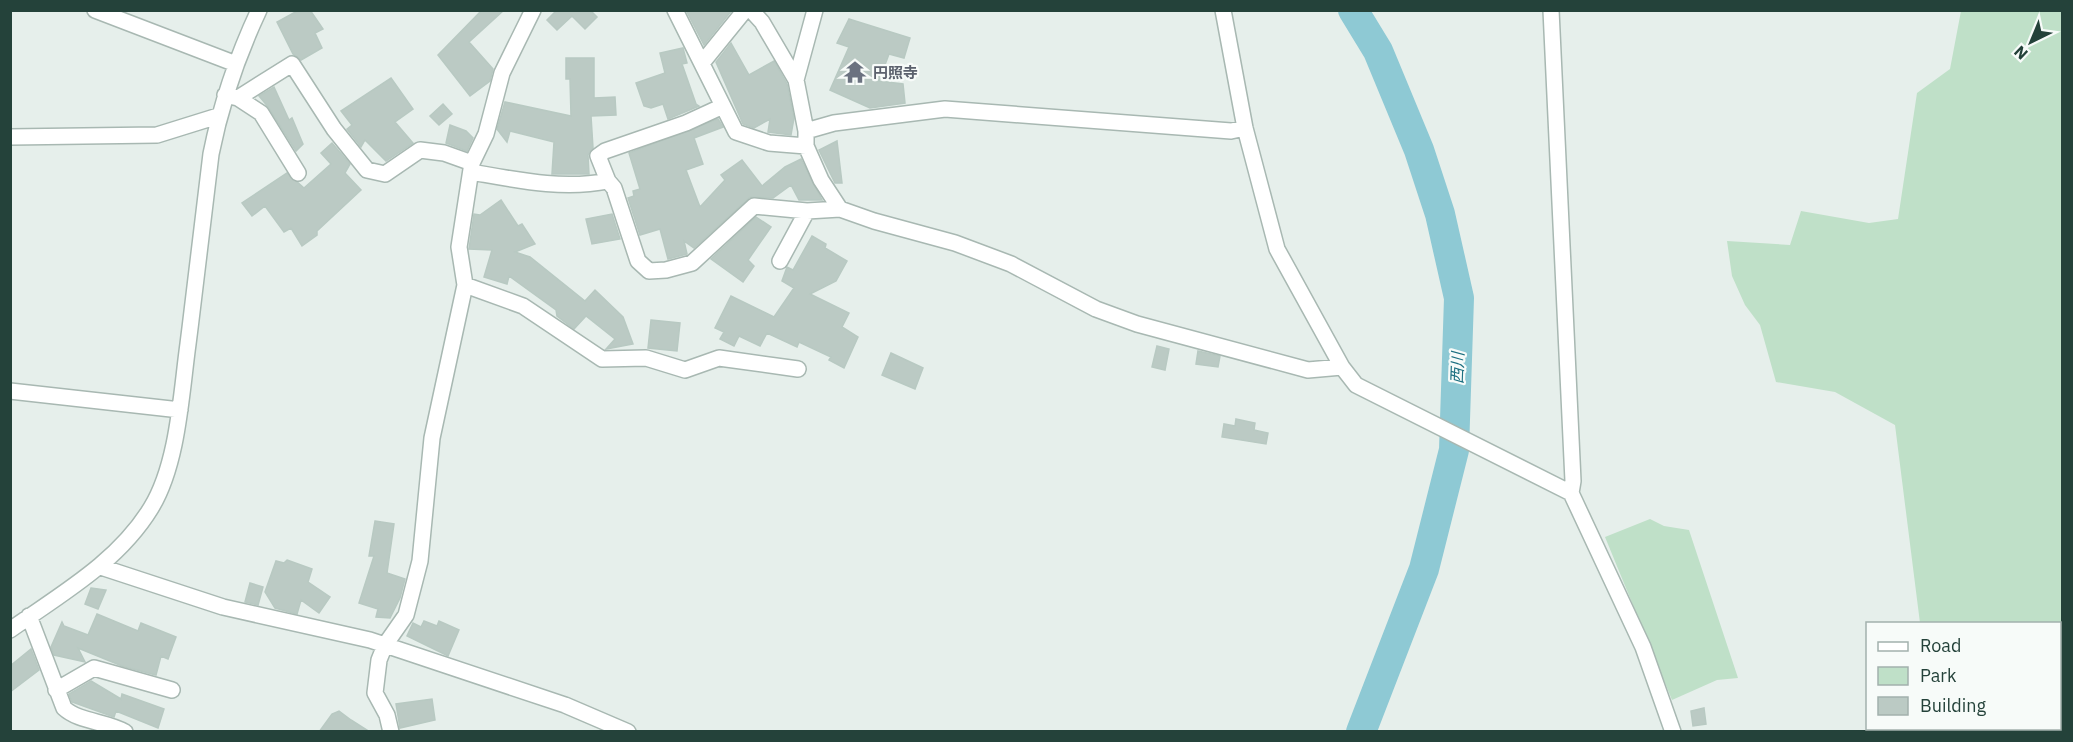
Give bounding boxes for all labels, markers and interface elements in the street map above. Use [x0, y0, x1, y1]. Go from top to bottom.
north arrow [2001, 12, 2061, 72]
text: N [2010, 42, 2032, 64]
temple icon: 円照寺 [842, 59, 868, 85]
place label: 円照寺 [873, 63, 918, 82]
water label: 西川 [1446, 350, 1468, 384]
legend [1866, 622, 2061, 730]
text: Road [1920, 634, 1961, 657]
text: Park [1920, 664, 1957, 687]
text: Building [1920, 694, 1987, 717]

